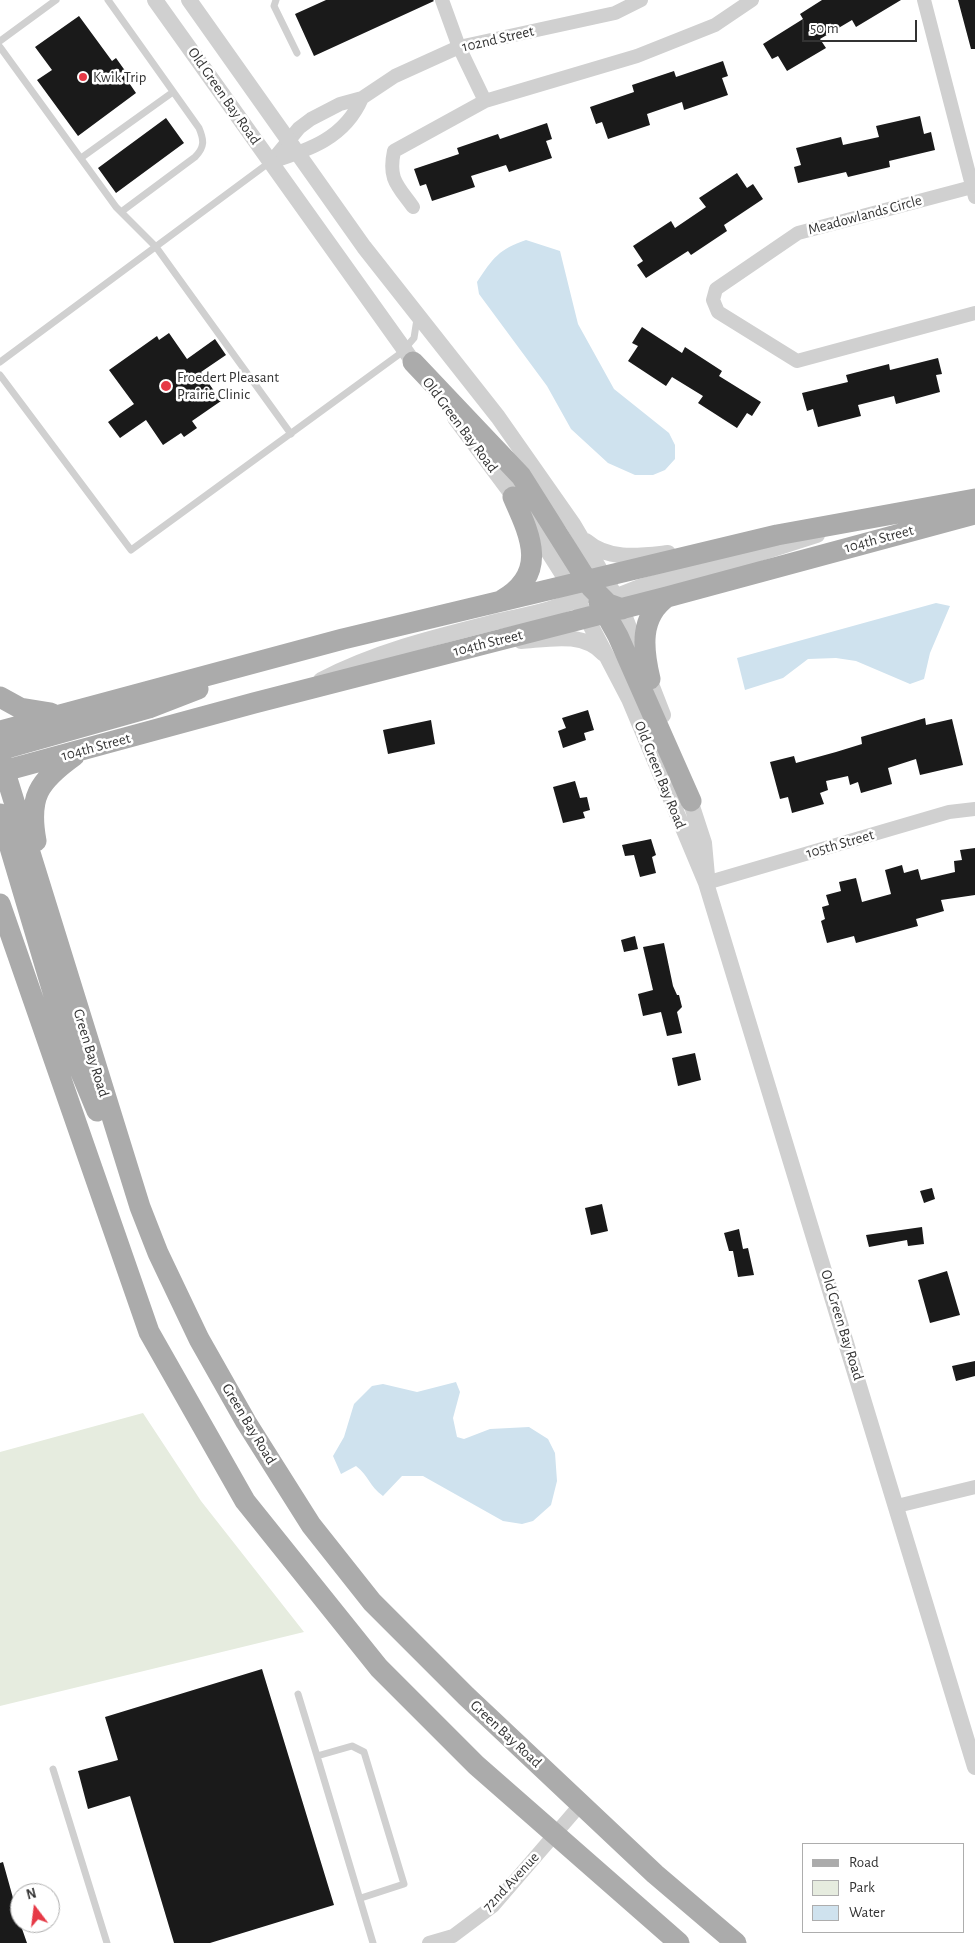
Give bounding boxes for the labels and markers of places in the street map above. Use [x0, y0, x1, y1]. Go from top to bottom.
place label: Kwik Trip [93, 68, 146, 86]
marker: Kwik Trip [77, 71, 89, 83]
place label: Froedert Pleasant Prairie Clinic [177, 368, 279, 403]
marker: Froedert Pleasant Prairie Clinic [159, 379, 173, 393]

